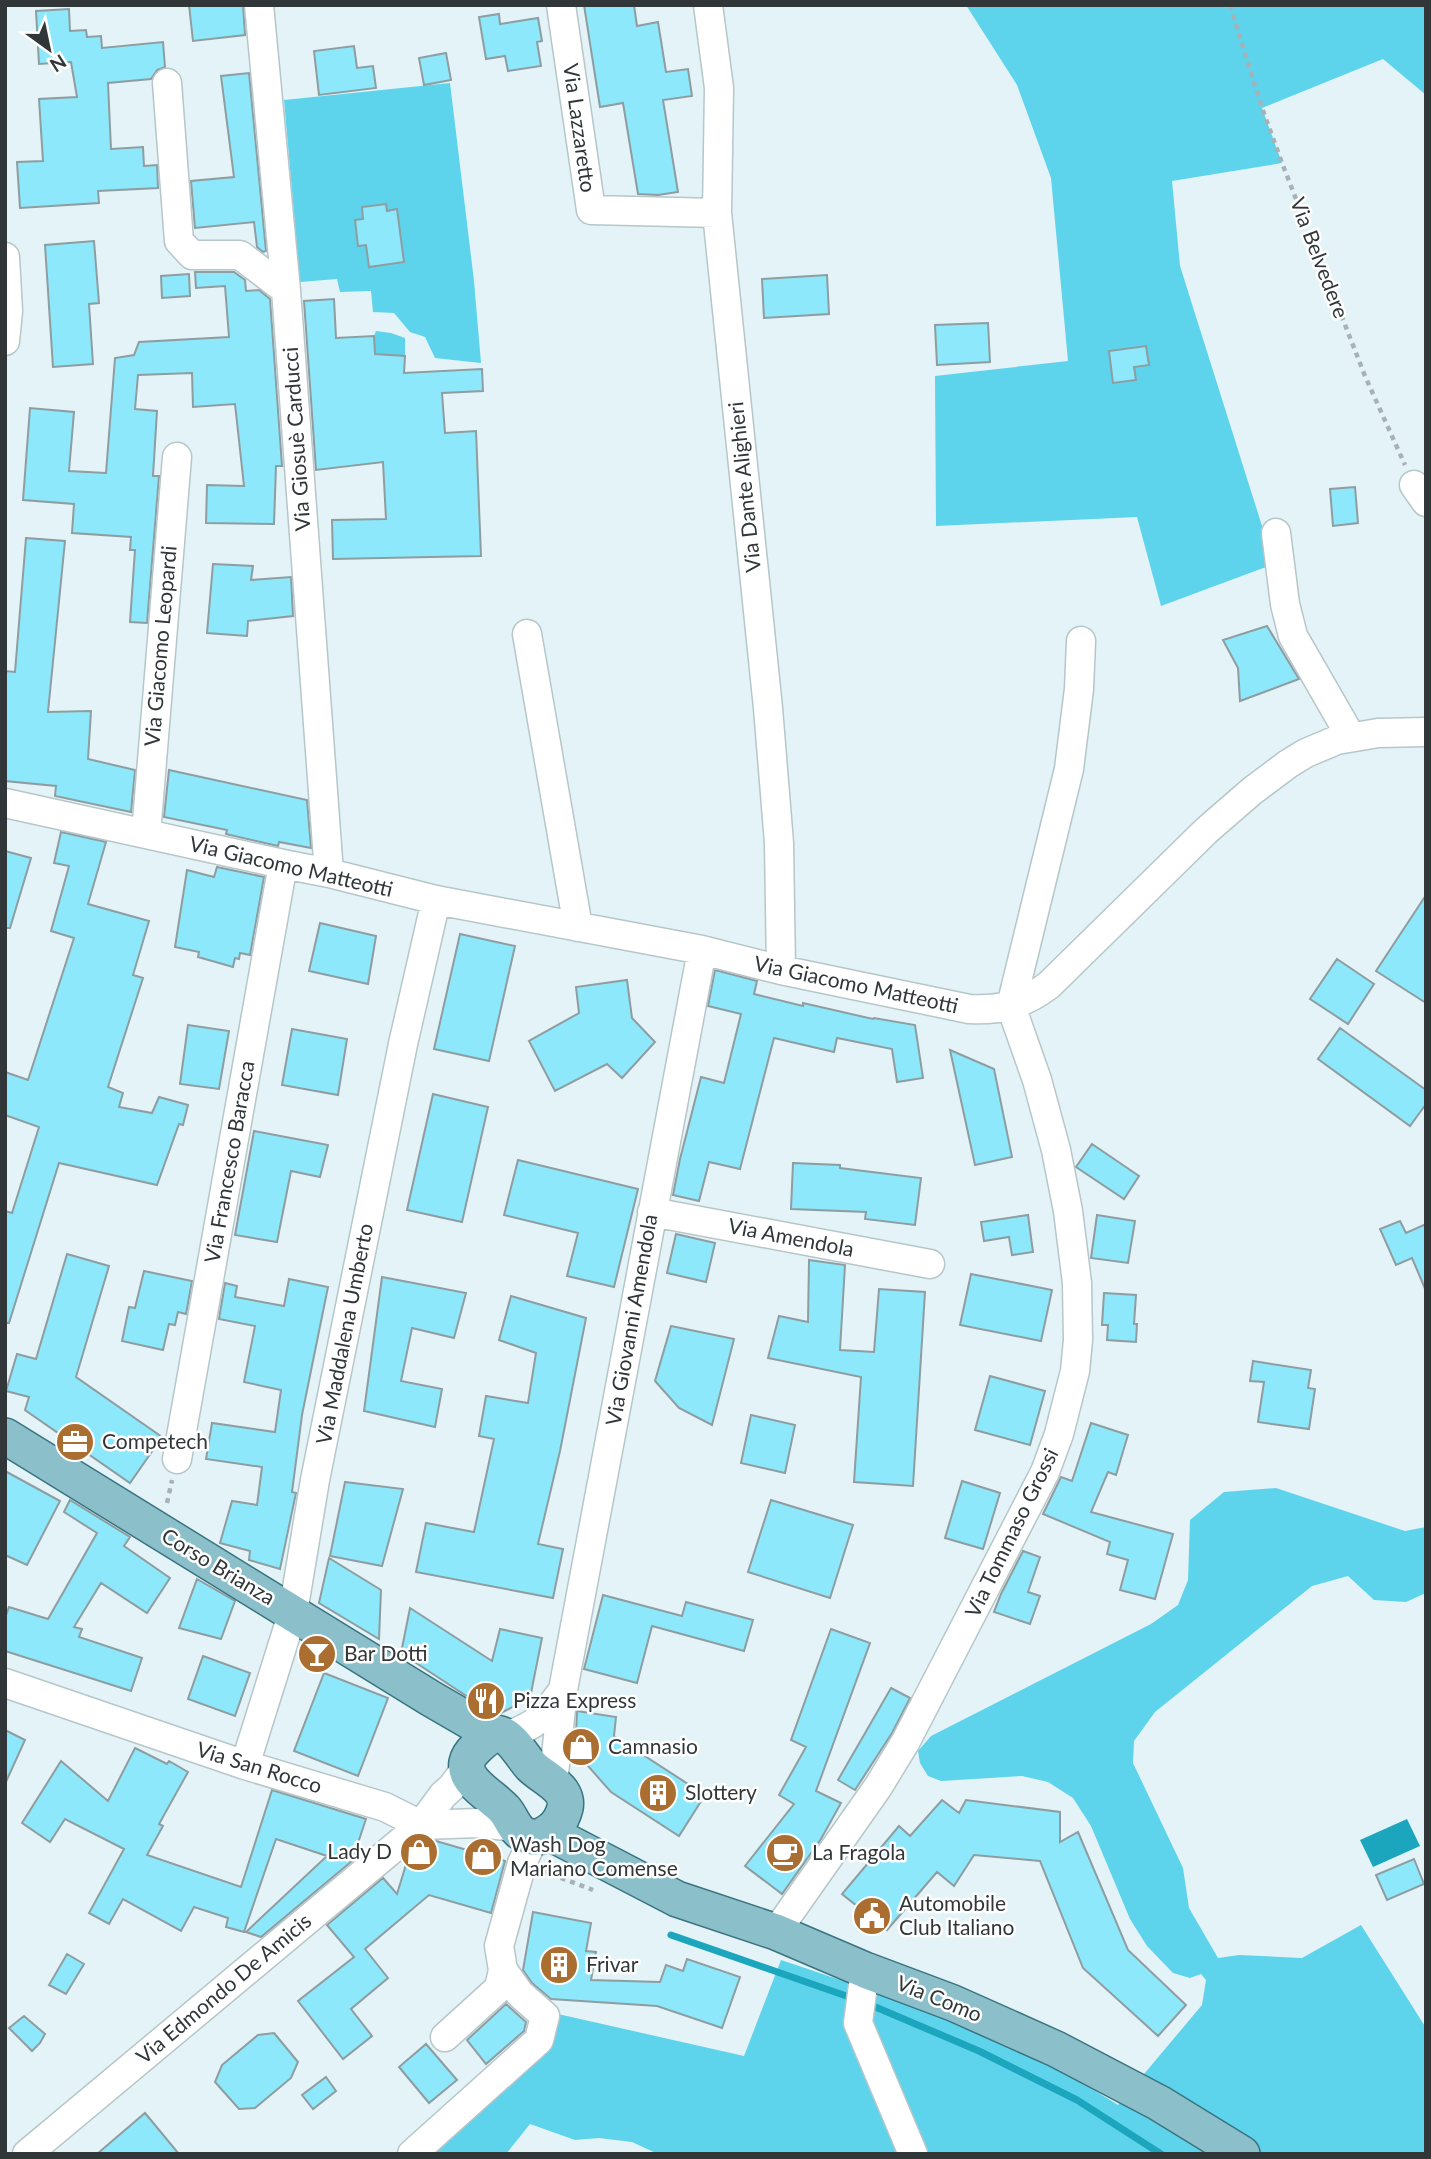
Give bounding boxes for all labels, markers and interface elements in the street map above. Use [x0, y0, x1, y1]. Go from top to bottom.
north arrow [14, 14, 84, 84]
text: N [46, 50, 71, 77]
street label: Via Lazzaretto [559, 62, 602, 194]
street label: Via Belvedere [1286, 194, 1355, 321]
street label: Via Giosuè Carducci [277, 346, 314, 532]
street label: Via Dante Alighieri [722, 401, 765, 574]
street label: Via Giacomo Leopardi [138, 544, 181, 747]
street label: Via Giacomo Matteotti [187, 830, 396, 901]
street label: Via Giacomo Matteotti [752, 950, 961, 1017]
street label: Via Francesco Baracca [198, 1059, 259, 1265]
street label: Via Giovanni Amendola [600, 1212, 661, 1428]
street label: Via Amendola [726, 1212, 856, 1261]
street label: Via Maddalena Umberto [310, 1221, 377, 1446]
office icon: Competech [54, 1421, 96, 1463]
place label: Competech [102, 1428, 208, 1453]
street label: Via Tommaso Grossi [959, 1444, 1062, 1621]
street label: Corso Brianza [158, 1522, 280, 1609]
bar icon: Bar Dotti [296, 1633, 338, 1675]
place label: Bar Dotti [344, 1640, 428, 1665]
restaurant icon: Pizza Express [465, 1680, 507, 1722]
place label: Pizza Express [513, 1687, 636, 1712]
shop icon: Camnasio [560, 1726, 602, 1768]
place label: Camnasio [608, 1733, 698, 1758]
street label: Via San Rocco [194, 1736, 325, 1798]
building icon: Slottery [637, 1772, 679, 1814]
place label: Slottery [685, 1779, 757, 1804]
shop icon: Lady D [398, 1831, 440, 1873]
place label: Wash Dog Mariano Comense [510, 1831, 678, 1880]
cafe icon: La Fragola [764, 1832, 806, 1874]
shop icon: Wash Dog Mariano Comense [462, 1836, 504, 1878]
place label: Lady D [327, 1838, 392, 1863]
place label: La Fragola [812, 1839, 906, 1864]
place label: Automobile Club Italiano [899, 1890, 1015, 1939]
public building icon: Automobile Club Italiano [851, 1895, 893, 1937]
street label: Via Edmondo De Amicis [130, 1907, 316, 2068]
building icon: Frivar [538, 1944, 580, 1986]
place label: Frivar [586, 1951, 639, 1976]
street label: Via Como [893, 1969, 986, 2026]

